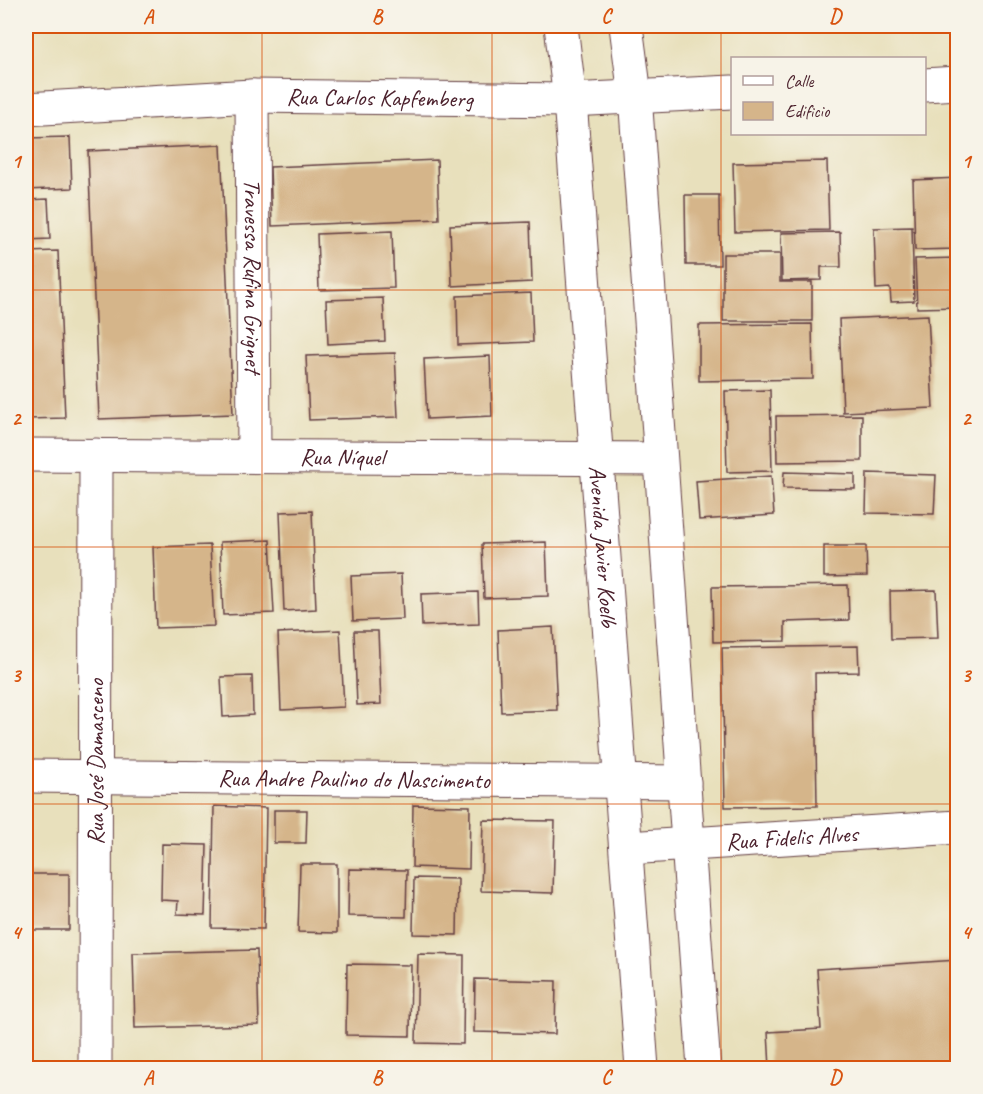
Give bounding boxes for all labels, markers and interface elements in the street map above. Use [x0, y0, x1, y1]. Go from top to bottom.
text: A [143, 4, 155, 29]
text: B [372, 4, 384, 29]
text: C [601, 4, 613, 29]
text: D [829, 4, 843, 29]
legend [731, 57, 926, 135]
text: Calle [785, 70, 814, 92]
street label: Rua Carlos Kapfemberg [286, 81, 475, 114]
text: Edificio [785, 100, 831, 122]
text: 1 [12, 149, 23, 174]
text: 1 [962, 149, 973, 174]
street label: Travessa Rufina Grignet [237, 179, 269, 376]
text: 2 [12, 406, 23, 431]
text: 2 [962, 406, 973, 431]
street label: Rua Níquel [300, 442, 388, 472]
street label: Avenida Javier Koelb [582, 465, 624, 629]
text: 3 [12, 663, 23, 688]
text: 3 [962, 663, 973, 688]
street label: Rua José Damasceno [80, 678, 111, 845]
street label: Rua Andre Paulino do Nascimento [218, 763, 491, 795]
street label: Rua Fidelis Alves [725, 818, 860, 857]
text: 4 [12, 920, 24, 945]
text: 4 [962, 920, 974, 945]
text: A [143, 1065, 155, 1090]
text: B [372, 1065, 384, 1090]
text: C [601, 1065, 613, 1090]
text: D [829, 1065, 843, 1090]

